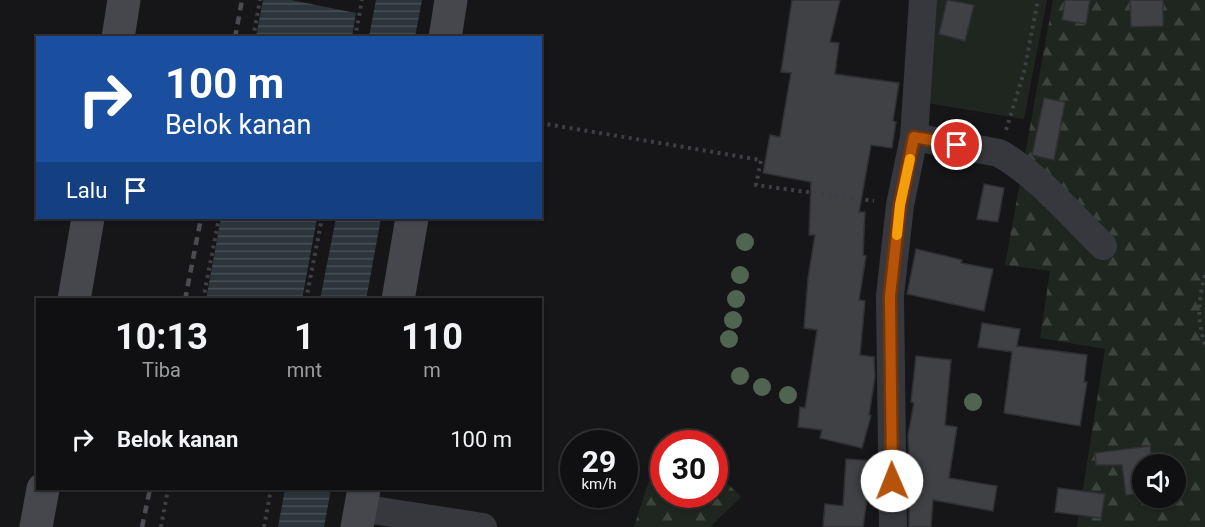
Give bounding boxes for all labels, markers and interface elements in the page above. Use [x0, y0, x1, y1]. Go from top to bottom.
text: 100 m [165, 59, 284, 108]
icon: right [66, 60, 144, 138]
text: Belok kanan [165, 109, 311, 141]
pin [931, 119, 982, 170]
icon: arrive [940, 128, 973, 161]
icon: arrive [119, 174, 152, 207]
text: Lalu [66, 178, 107, 203]
text: 10:13 [115, 316, 208, 358]
text: 1 [294, 316, 315, 358]
text: 110 [401, 316, 463, 358]
text: Tiba [142, 358, 181, 382]
text: mnt [287, 358, 322, 382]
text: m [423, 358, 441, 382]
icon: right [66, 423, 99, 456]
text: Belok kanan [117, 427, 238, 452]
text: 100 m [450, 427, 512, 452]
speed limit sign: 30 [650, 430, 728, 508]
text: 29 [582, 444, 616, 479]
position arrow [860, 449, 924, 513]
map controls [1132, 454, 1186, 508]
button: sound [1132, 454, 1186, 508]
text: km/h [581, 475, 617, 493]

